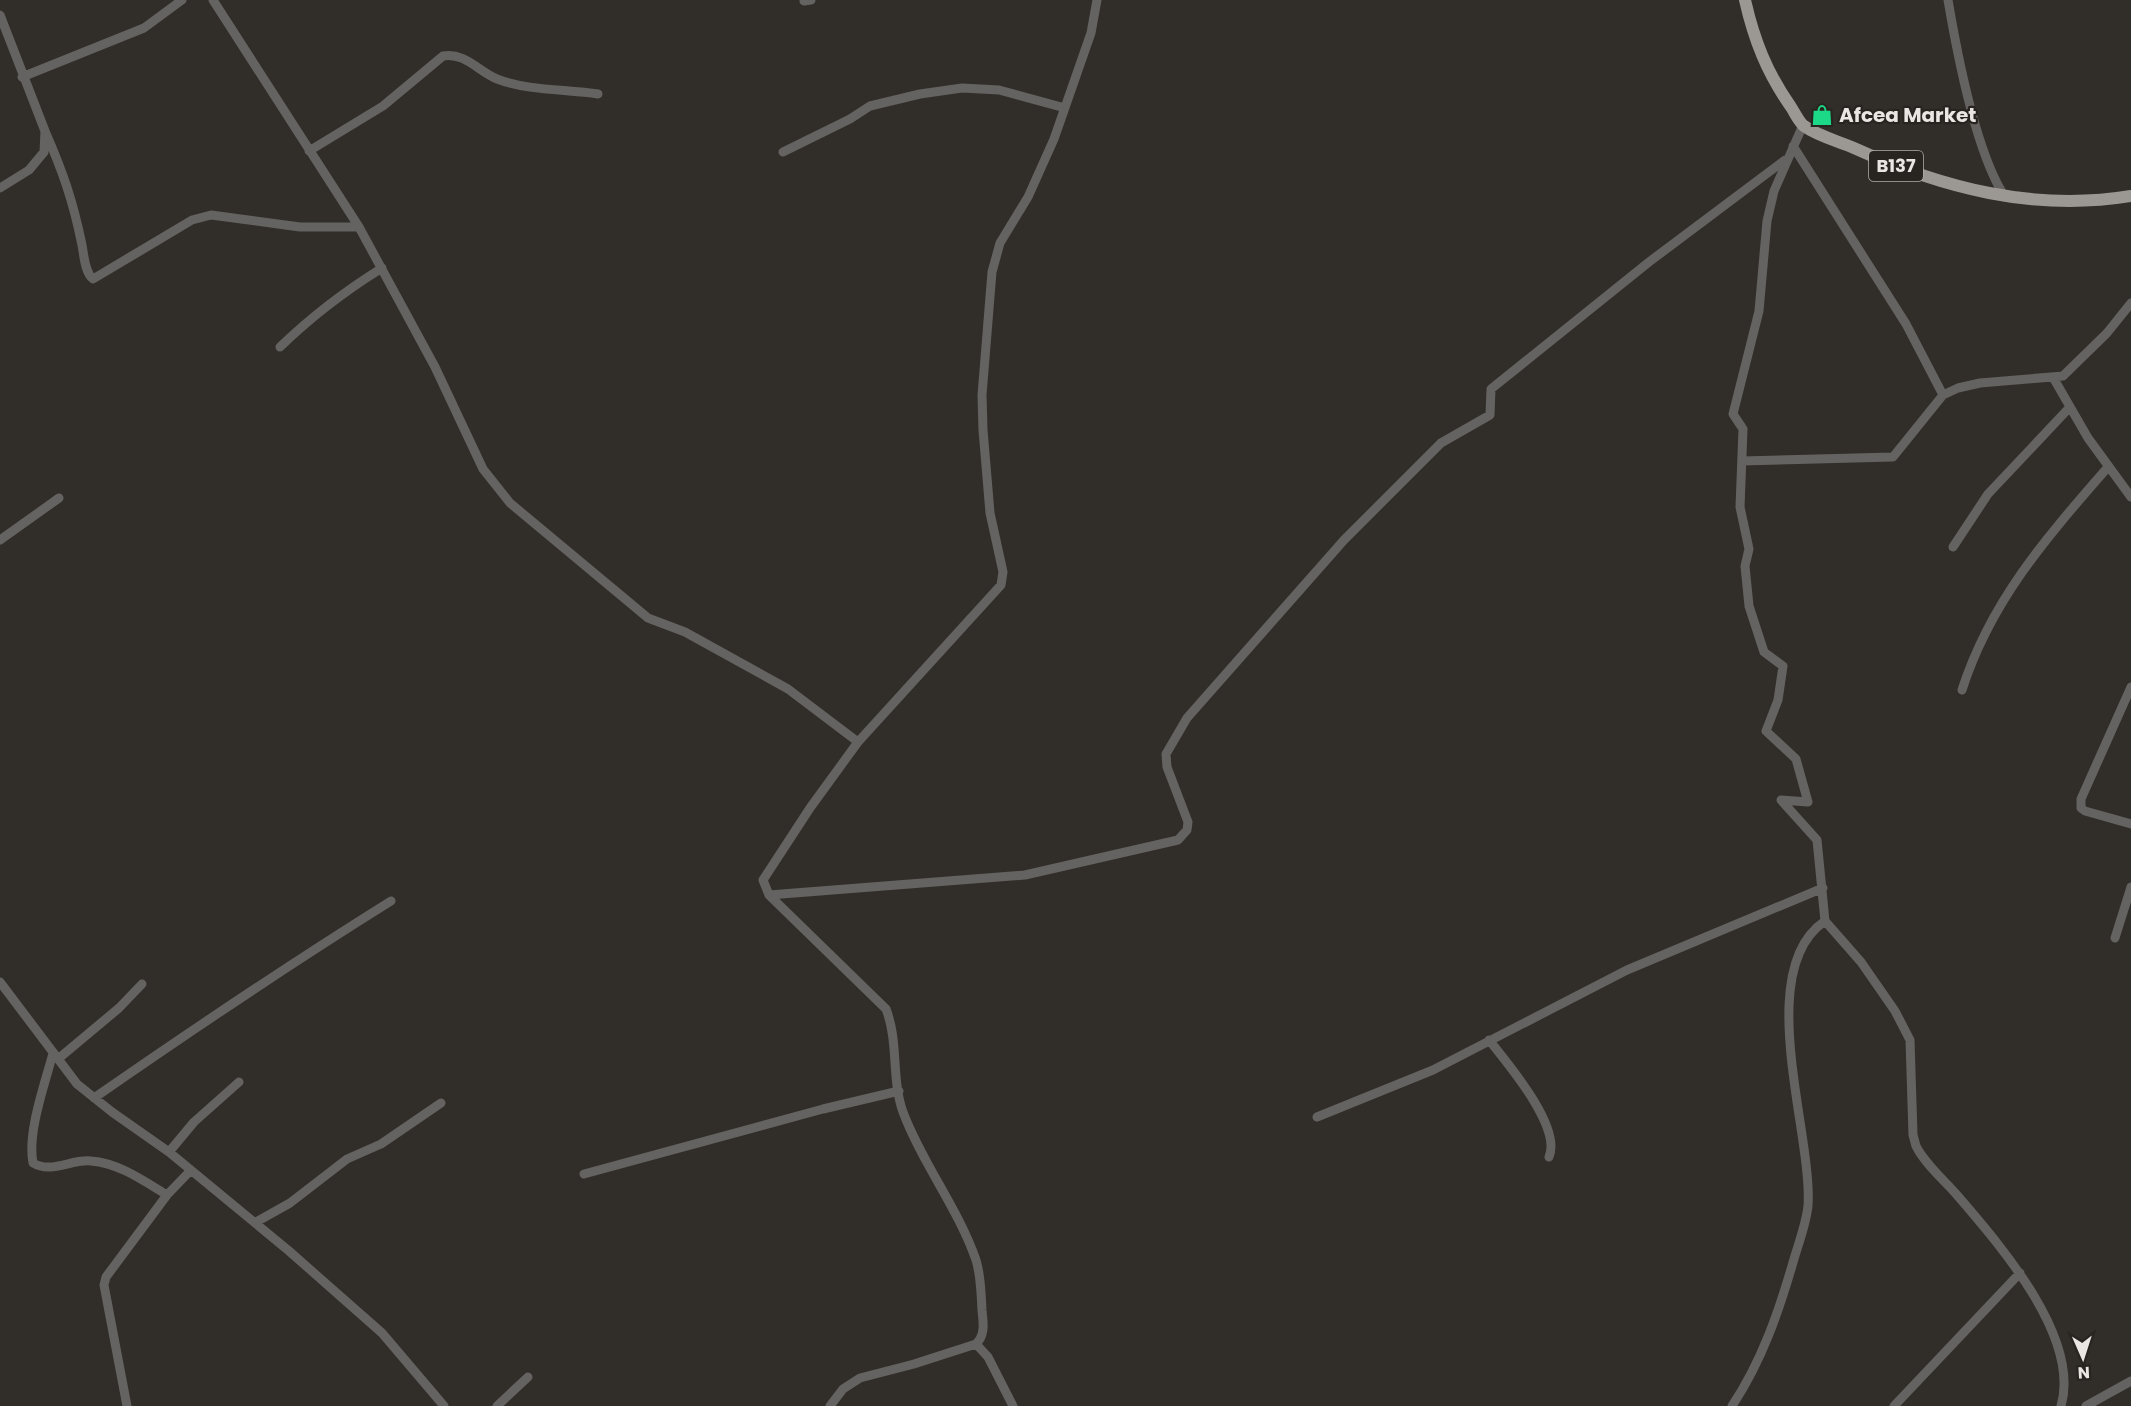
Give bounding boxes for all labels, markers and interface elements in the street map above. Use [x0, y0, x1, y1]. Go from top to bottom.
place label: Afcea Market [1839, 101, 1976, 129]
shop icon: Afcea Market [1810, 103, 1834, 127]
road number: B137 [1869, 151, 1923, 181]
north arrow [2053, 1328, 2113, 1388]
text: N [2077, 1361, 2090, 1384]

